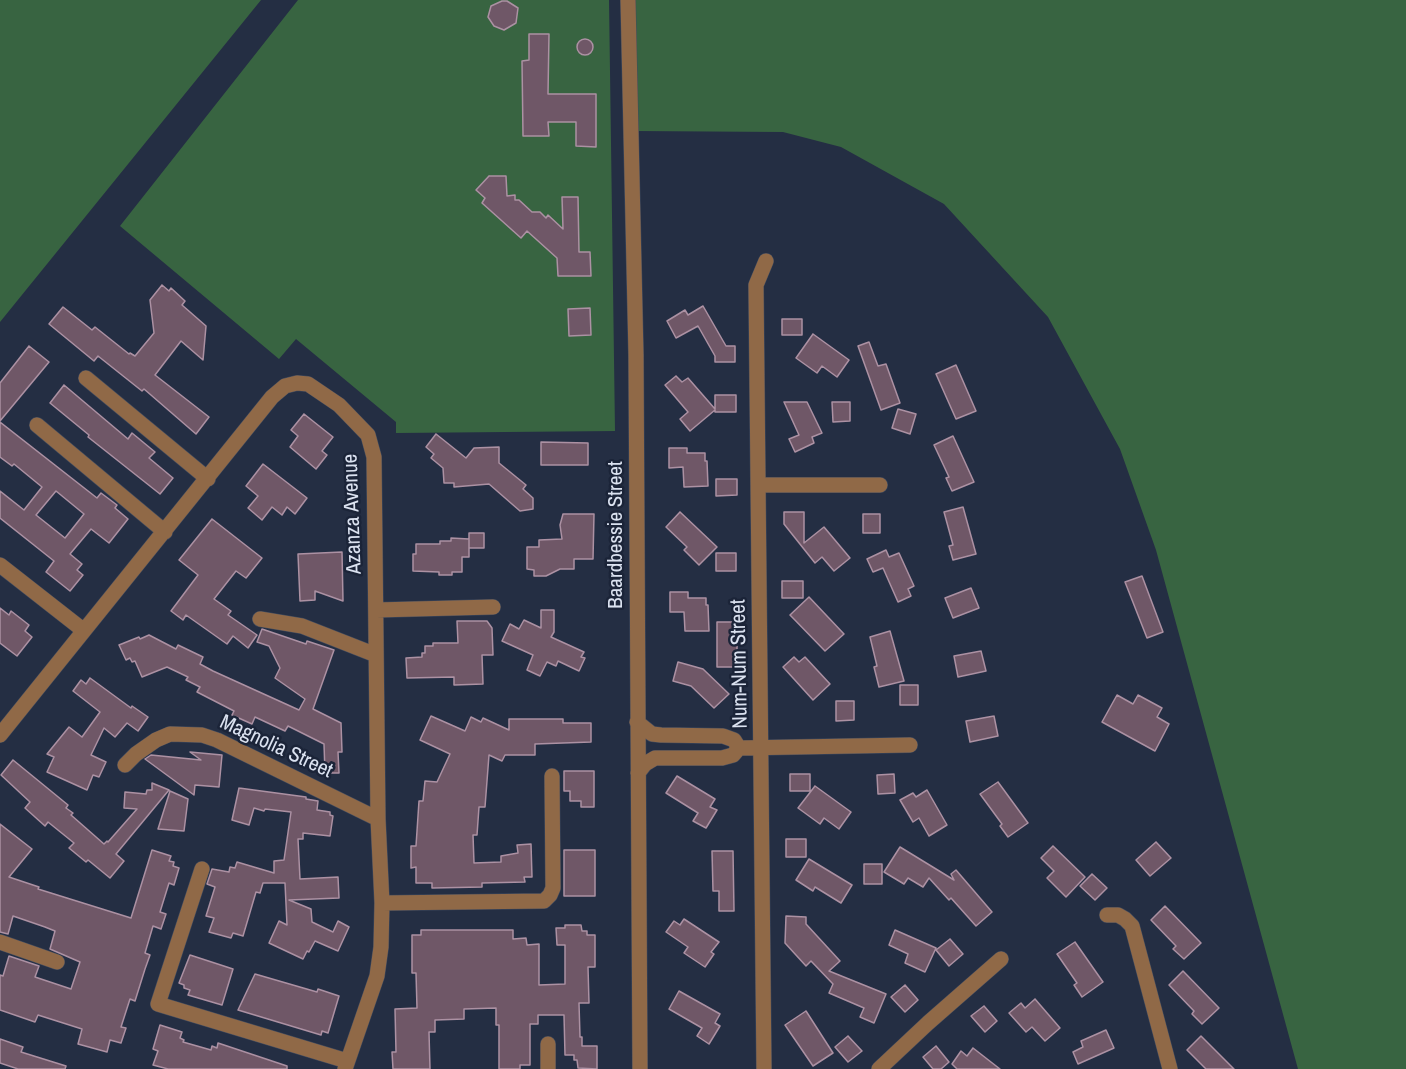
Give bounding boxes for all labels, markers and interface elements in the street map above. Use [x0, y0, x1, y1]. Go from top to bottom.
street label: Azanza Avenue [338, 453, 368, 575]
street label: Baardbessie Street [603, 461, 629, 609]
street label: Num-Num Street [726, 599, 754, 729]
street label: Magnolia Street [216, 710, 336, 784]

